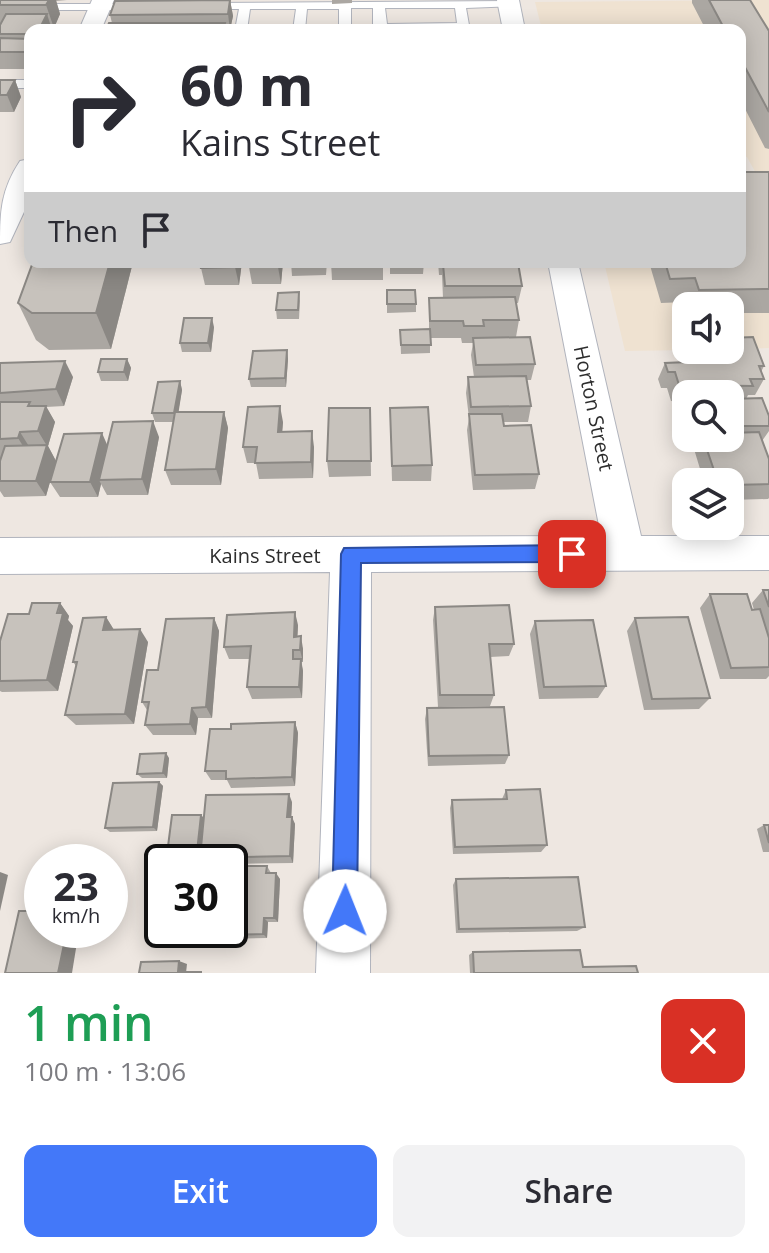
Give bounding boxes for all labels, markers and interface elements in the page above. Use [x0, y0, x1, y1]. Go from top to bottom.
text: 60 m [180, 46, 314, 122]
icon: right [48, 56, 152, 160]
text: Kains Street [180, 118, 380, 167]
icon: arrive [134, 208, 178, 252]
text: Then [48, 210, 118, 251]
map controls [672, 292, 744, 540]
button: sound [672, 292, 744, 364]
street label: Horton Street [568, 343, 620, 473]
button: search [672, 380, 744, 452]
button: layers [672, 468, 744, 540]
pin [538, 520, 606, 588]
icon: arrive [550, 532, 594, 576]
street label: Kains Street [209, 542, 321, 569]
speed limit sign: 30 [144, 844, 248, 948]
text: 23 [53, 858, 99, 913]
position arrow [303, 869, 387, 953]
text: km/h [52, 902, 100, 929]
text: 1 min [24, 990, 154, 1055]
button: close [661, 999, 745, 1083]
text: 100 m · 13:06 [24, 1053, 186, 1089]
button: Exit [24, 1145, 377, 1237]
button: Share [393, 1145, 745, 1237]

